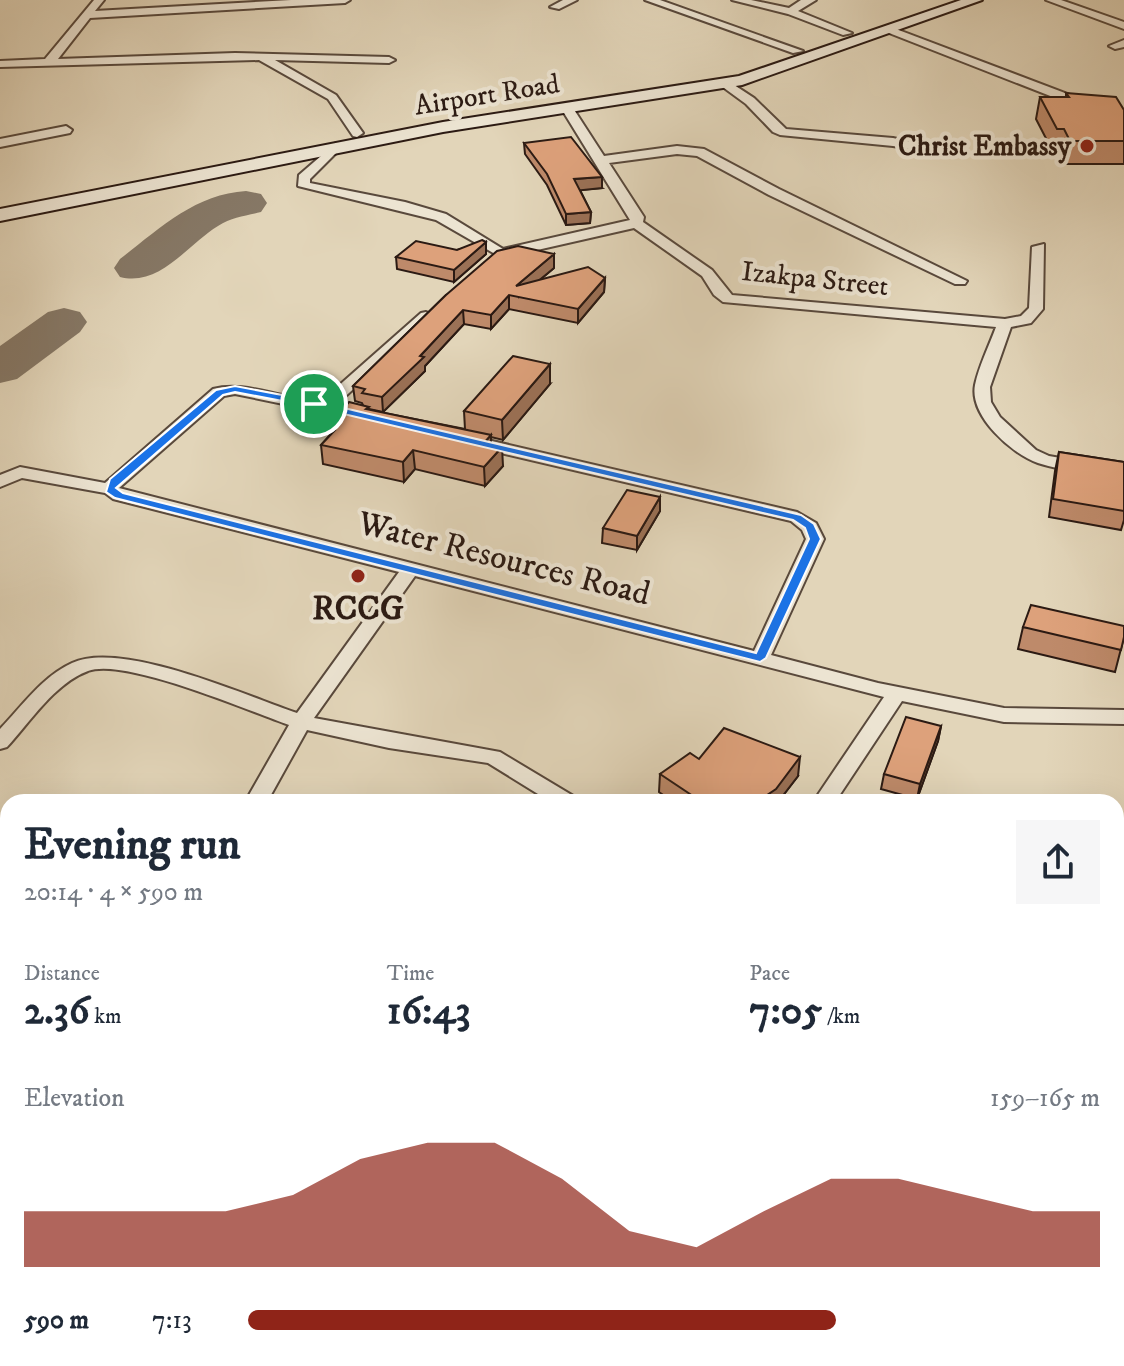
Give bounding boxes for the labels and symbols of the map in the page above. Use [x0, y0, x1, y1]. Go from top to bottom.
street label: Airport Road [412, 66, 562, 124]
place label: Christ Embassy [898, 129, 1072, 164]
marker: Christ Embassy [1078, 137, 1096, 155]
street label: Izakpa Street [740, 254, 890, 304]
pin [280, 370, 348, 438]
street label: Water Resources Road [353, 502, 654, 616]
marker: RCCG [349, 567, 367, 585]
place label: RCCG [312, 588, 404, 630]

